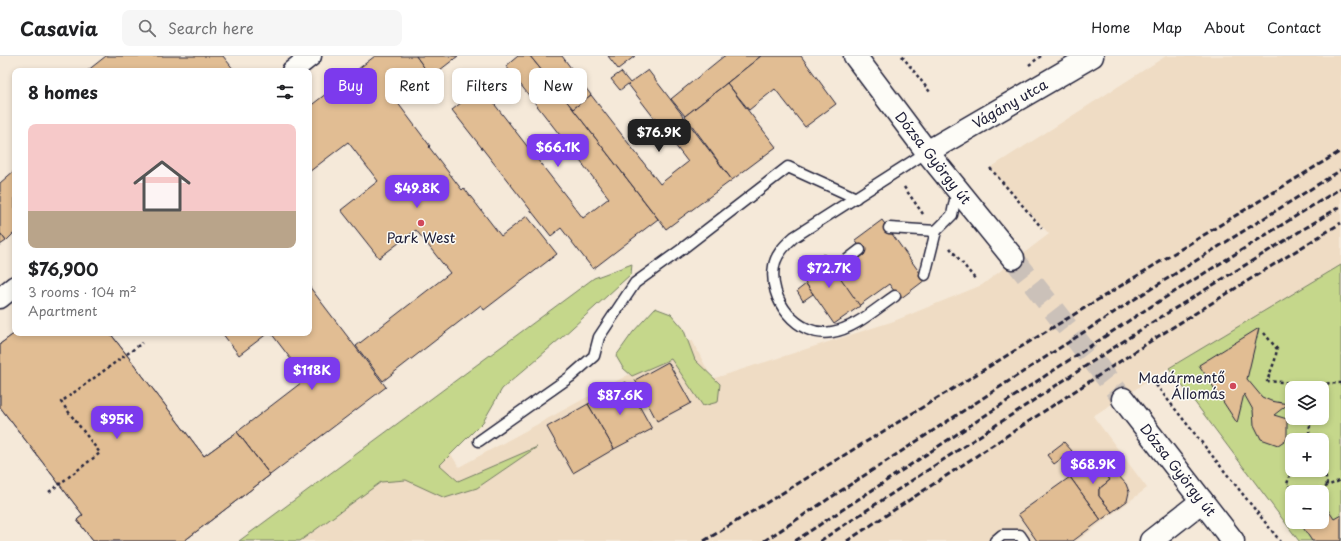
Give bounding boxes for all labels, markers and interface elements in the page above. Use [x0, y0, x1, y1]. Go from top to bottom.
search box [122, 10, 402, 46]
text: Casavia [20, 14, 98, 42]
text: Search here [168, 16, 254, 39]
icon: search [136, 17, 158, 39]
text: Home [1091, 17, 1130, 38]
text: Map [1152, 17, 1182, 38]
text: About [1204, 17, 1245, 38]
text: Contact [1267, 17, 1321, 38]
chip: Buy [324, 68, 377, 104]
chip: Rent [385, 68, 444, 104]
chip: Filters [452, 68, 521, 104]
chip: New [529, 68, 587, 104]
street label: Vágány utca [968, 73, 1051, 134]
text: 8 homes [28, 79, 98, 105]
icon: filters [274, 81, 296, 103]
street label: Dózsa György út [890, 107, 977, 209]
pin: $76.9K [626, 119, 692, 153]
text: $76.9K [637, 122, 681, 141]
pin: $66.1K [525, 134, 591, 168]
text: $66.1K [536, 137, 580, 156]
icon: home [126, 150, 198, 222]
pin: $49.8K [384, 175, 450, 209]
text: $49.8K [394, 178, 440, 197]
marker: Park West [416, 218, 426, 228]
place label: Park West [387, 227, 456, 248]
pin: $72.7K [796, 255, 862, 289]
text: $76,900 [28, 256, 98, 282]
text: $72.7K [807, 258, 851, 277]
text: 3 rooms · 104 m² [28, 282, 137, 301]
text: Apartment [28, 301, 97, 320]
pin: $118K [284, 357, 340, 391]
text: $118K [293, 360, 331, 379]
place label: Madármentő Állomás [1138, 367, 1225, 404]
marker: Madármentő Állomás [1228, 381, 1238, 391]
map controls [1285, 381, 1329, 529]
button: layers [1285, 381, 1329, 425]
pin: $87.6K [587, 382, 653, 416]
text: $87.6K [597, 385, 643, 404]
pin: $95K [93, 406, 141, 440]
text: $95K [100, 409, 134, 428]
street label: Dózsa György út [1135, 419, 1222, 521]
button: + [1285, 433, 1329, 477]
pin: $68.9K [1060, 451, 1126, 485]
text: $68.9K [1070, 454, 1116, 473]
button: − [1285, 485, 1329, 529]

